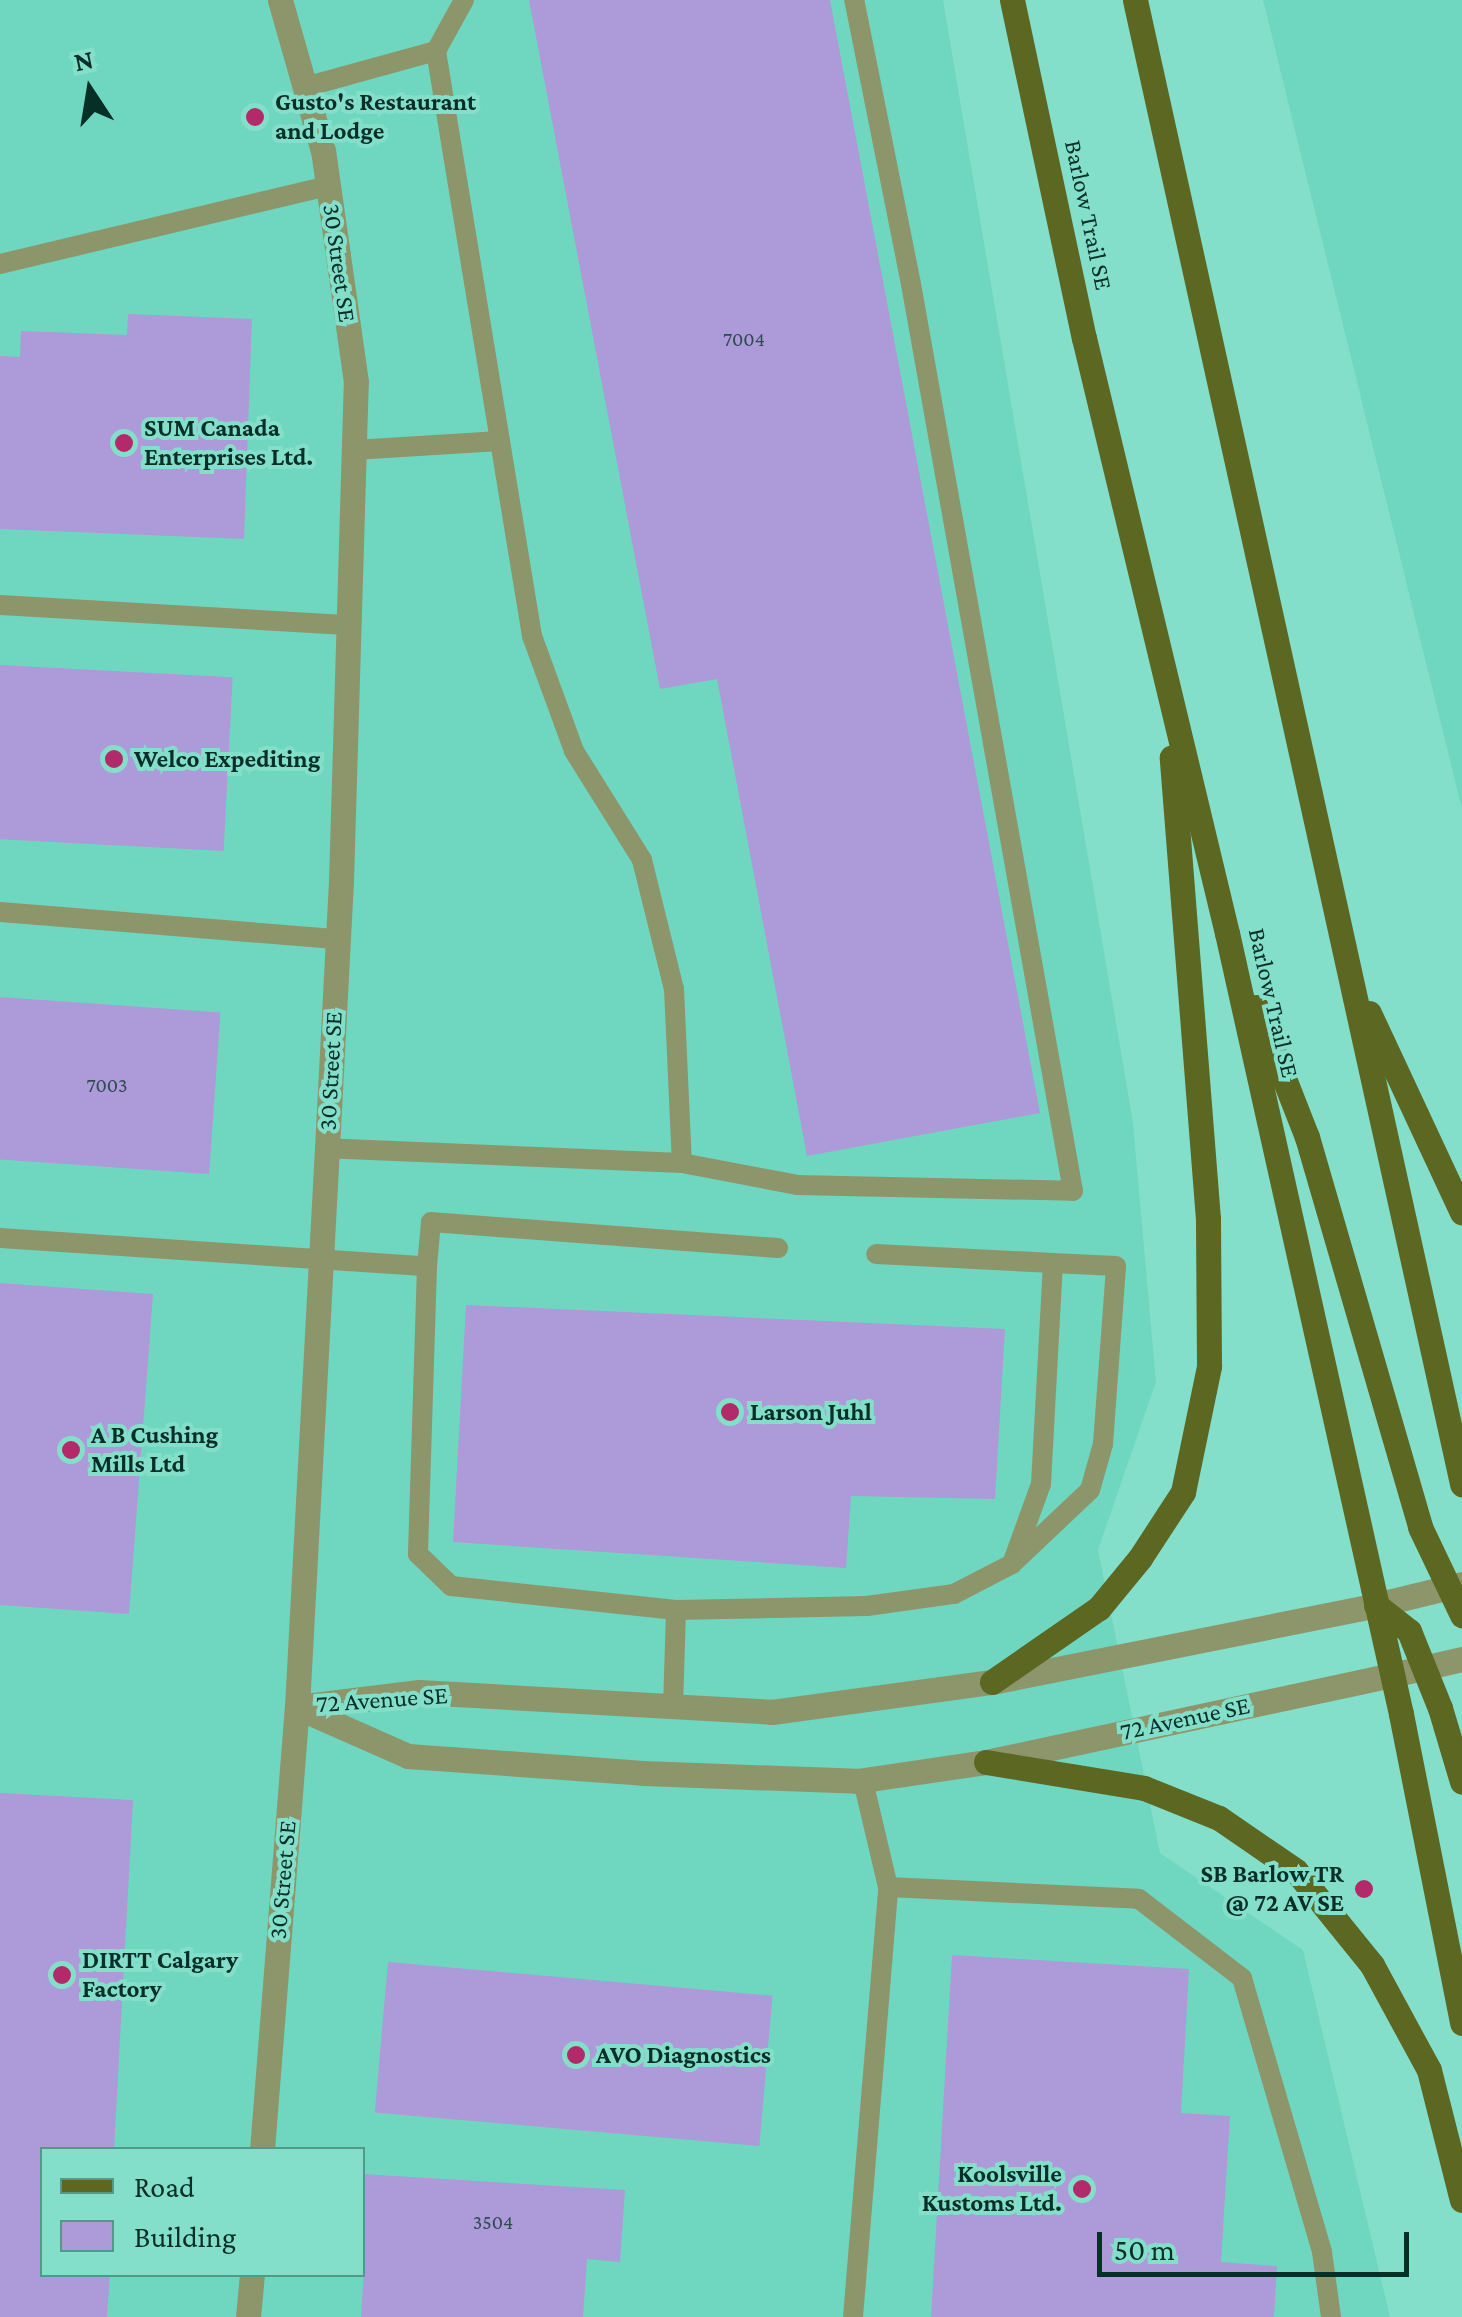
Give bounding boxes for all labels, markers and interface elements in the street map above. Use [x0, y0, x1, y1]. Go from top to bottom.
north arrow [40, 40, 140, 140]
text: N [71, 43, 96, 77]
place label: Gusto's Restaurant and Lodge [275, 88, 476, 147]
marker: Gusto's Restaurant and Lodge [244, 106, 266, 128]
street label: Barlow Trail SE [1057, 137, 1119, 293]
street label: 30 Street SE [316, 202, 362, 324]
house number: 7004 [723, 327, 765, 351]
place label: SUM Canada Enterprises Ltd. [144, 414, 313, 473]
marker: SUM Canada Enterprises Ltd. [113, 432, 135, 454]
place label: Welco Expediting [134, 744, 320, 774]
marker: Welco Expediting [103, 748, 125, 770]
street label: Barlow Trail SE [1241, 925, 1305, 1081]
street label: 30 Street SE [313, 1011, 349, 1131]
house number: 7003 [87, 1073, 127, 1097]
place label: Larson Juhl [750, 1397, 872, 1427]
marker: Larson Juhl [719, 1401, 741, 1423]
place label: A B Cushing Mills Ltd [91, 1421, 218, 1480]
marker: A B Cushing Mills Ltd [60, 1439, 82, 1461]
street label: 72 Avenue SE [315, 1680, 449, 1720]
street label: 72 Avenue SE [1117, 1691, 1253, 1747]
street label: 30 Street SE [263, 1819, 303, 1941]
place label: SB Barlow TR @ 72 AV SE [1200, 1860, 1344, 1919]
marker: SB Barlow TR @ 72 AV SE [1353, 1878, 1375, 1900]
place label: DIRTT Calgary Factory [82, 1946, 238, 2005]
marker: DIRTT Calgary Factory [51, 1964, 73, 1986]
place label: AVO Diagnostics [596, 2040, 771, 2070]
marker: AVO Diagnostics [565, 2044, 587, 2066]
legend [40, 2147, 365, 2277]
place label: Koolsville Kustoms Ltd. [922, 2160, 1062, 2219]
text: Road [134, 2170, 195, 2203]
marker: Koolsville Kustoms Ltd. [1071, 2178, 1093, 2200]
house number: 3504 [473, 2210, 513, 2234]
scale bar [1102, 2212, 1414, 2274]
text: Building [134, 2220, 236, 2253]
text: 50 m [1114, 2233, 1175, 2266]

